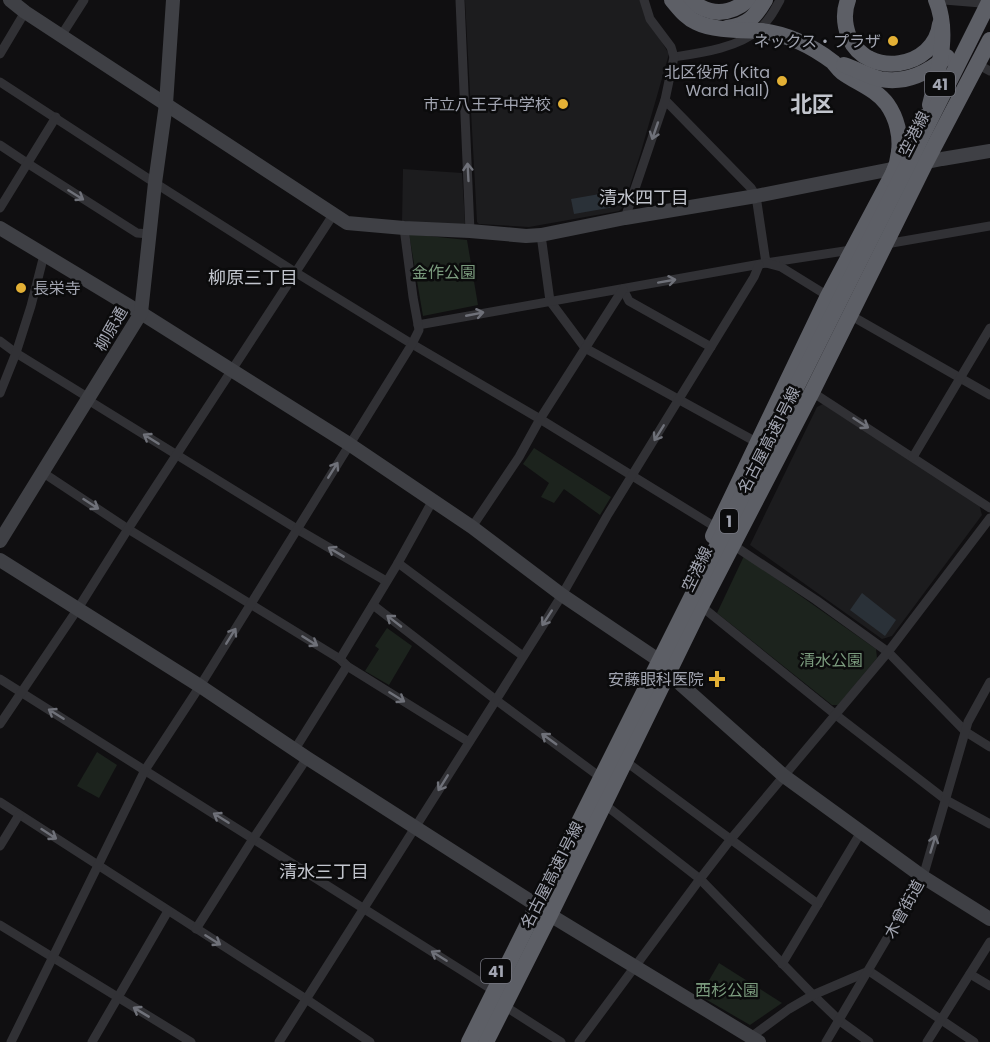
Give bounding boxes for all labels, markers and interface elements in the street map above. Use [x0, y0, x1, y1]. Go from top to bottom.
place label: ネックス・プラザ [753, 30, 881, 53]
marker: ネックス・プラザ [886, 34, 900, 48]
place label: 北区役所 (Kita Ward Hall) [664, 61, 770, 102]
road number: 41 [925, 72, 955, 96]
marker: 北区役所 (Kita Ward Hall) [775, 74, 789, 88]
district label: 北区 [790, 89, 834, 120]
place label: 市立八王子中学校 [423, 93, 551, 116]
marker: 市立八王子中学校 [556, 97, 570, 111]
street label: 空港線 [893, 107, 935, 161]
one-way arrow [648, 121, 659, 140]
one-way arrow [462, 163, 473, 183]
district label: 清水四丁目 [599, 185, 689, 210]
one-way arrow [67, 189, 84, 201]
park label: 金作公園 [412, 261, 476, 284]
district label: 柳原三丁目 [208, 265, 298, 290]
one-way arrow [657, 275, 677, 286]
place label: 長栄寺 [33, 277, 81, 300]
marker: 長栄寺 [14, 281, 28, 295]
street label: 柳原通 [89, 302, 133, 356]
one-way arrow [465, 308, 484, 319]
street label: 名古屋高速1号線 [732, 383, 806, 497]
one-way arrow [852, 417, 869, 429]
one-way arrow [653, 424, 665, 441]
one-way arrow [143, 433, 160, 445]
one-way arrow [327, 462, 339, 479]
one-way arrow [83, 498, 100, 511]
road number: 1 [720, 509, 738, 533]
street label: 空港線 [676, 542, 718, 596]
one-way arrow [328, 545, 345, 557]
one-way arrow [541, 609, 553, 626]
one-way arrow [386, 614, 402, 627]
one-way arrow [225, 628, 237, 645]
one-way arrow [302, 634, 319, 647]
park label: 清水公園 [799, 649, 863, 672]
place label: 安藤眼科医院 [608, 668, 704, 691]
marker: 安藤眼科医院 [708, 670, 726, 688]
one-way arrow [388, 692, 405, 704]
one-way arrow [48, 708, 65, 720]
one-way arrow [541, 733, 557, 745]
one-way arrow [437, 774, 449, 791]
one-way arrow [213, 812, 230, 824]
street label: 名古屋高速1号線 [515, 818, 589, 932]
one-way arrow [40, 829, 57, 841]
one-way arrow [928, 835, 939, 854]
district label: 清水三丁目 [279, 859, 369, 884]
street label: 木曾街道 [878, 875, 930, 943]
one-way arrow [204, 934, 221, 946]
one-way arrow [431, 949, 448, 961]
road number: 41 [481, 959, 511, 983]
park label: 西杉公園 [695, 979, 759, 1002]
one-way arrow [133, 1005, 150, 1017]

